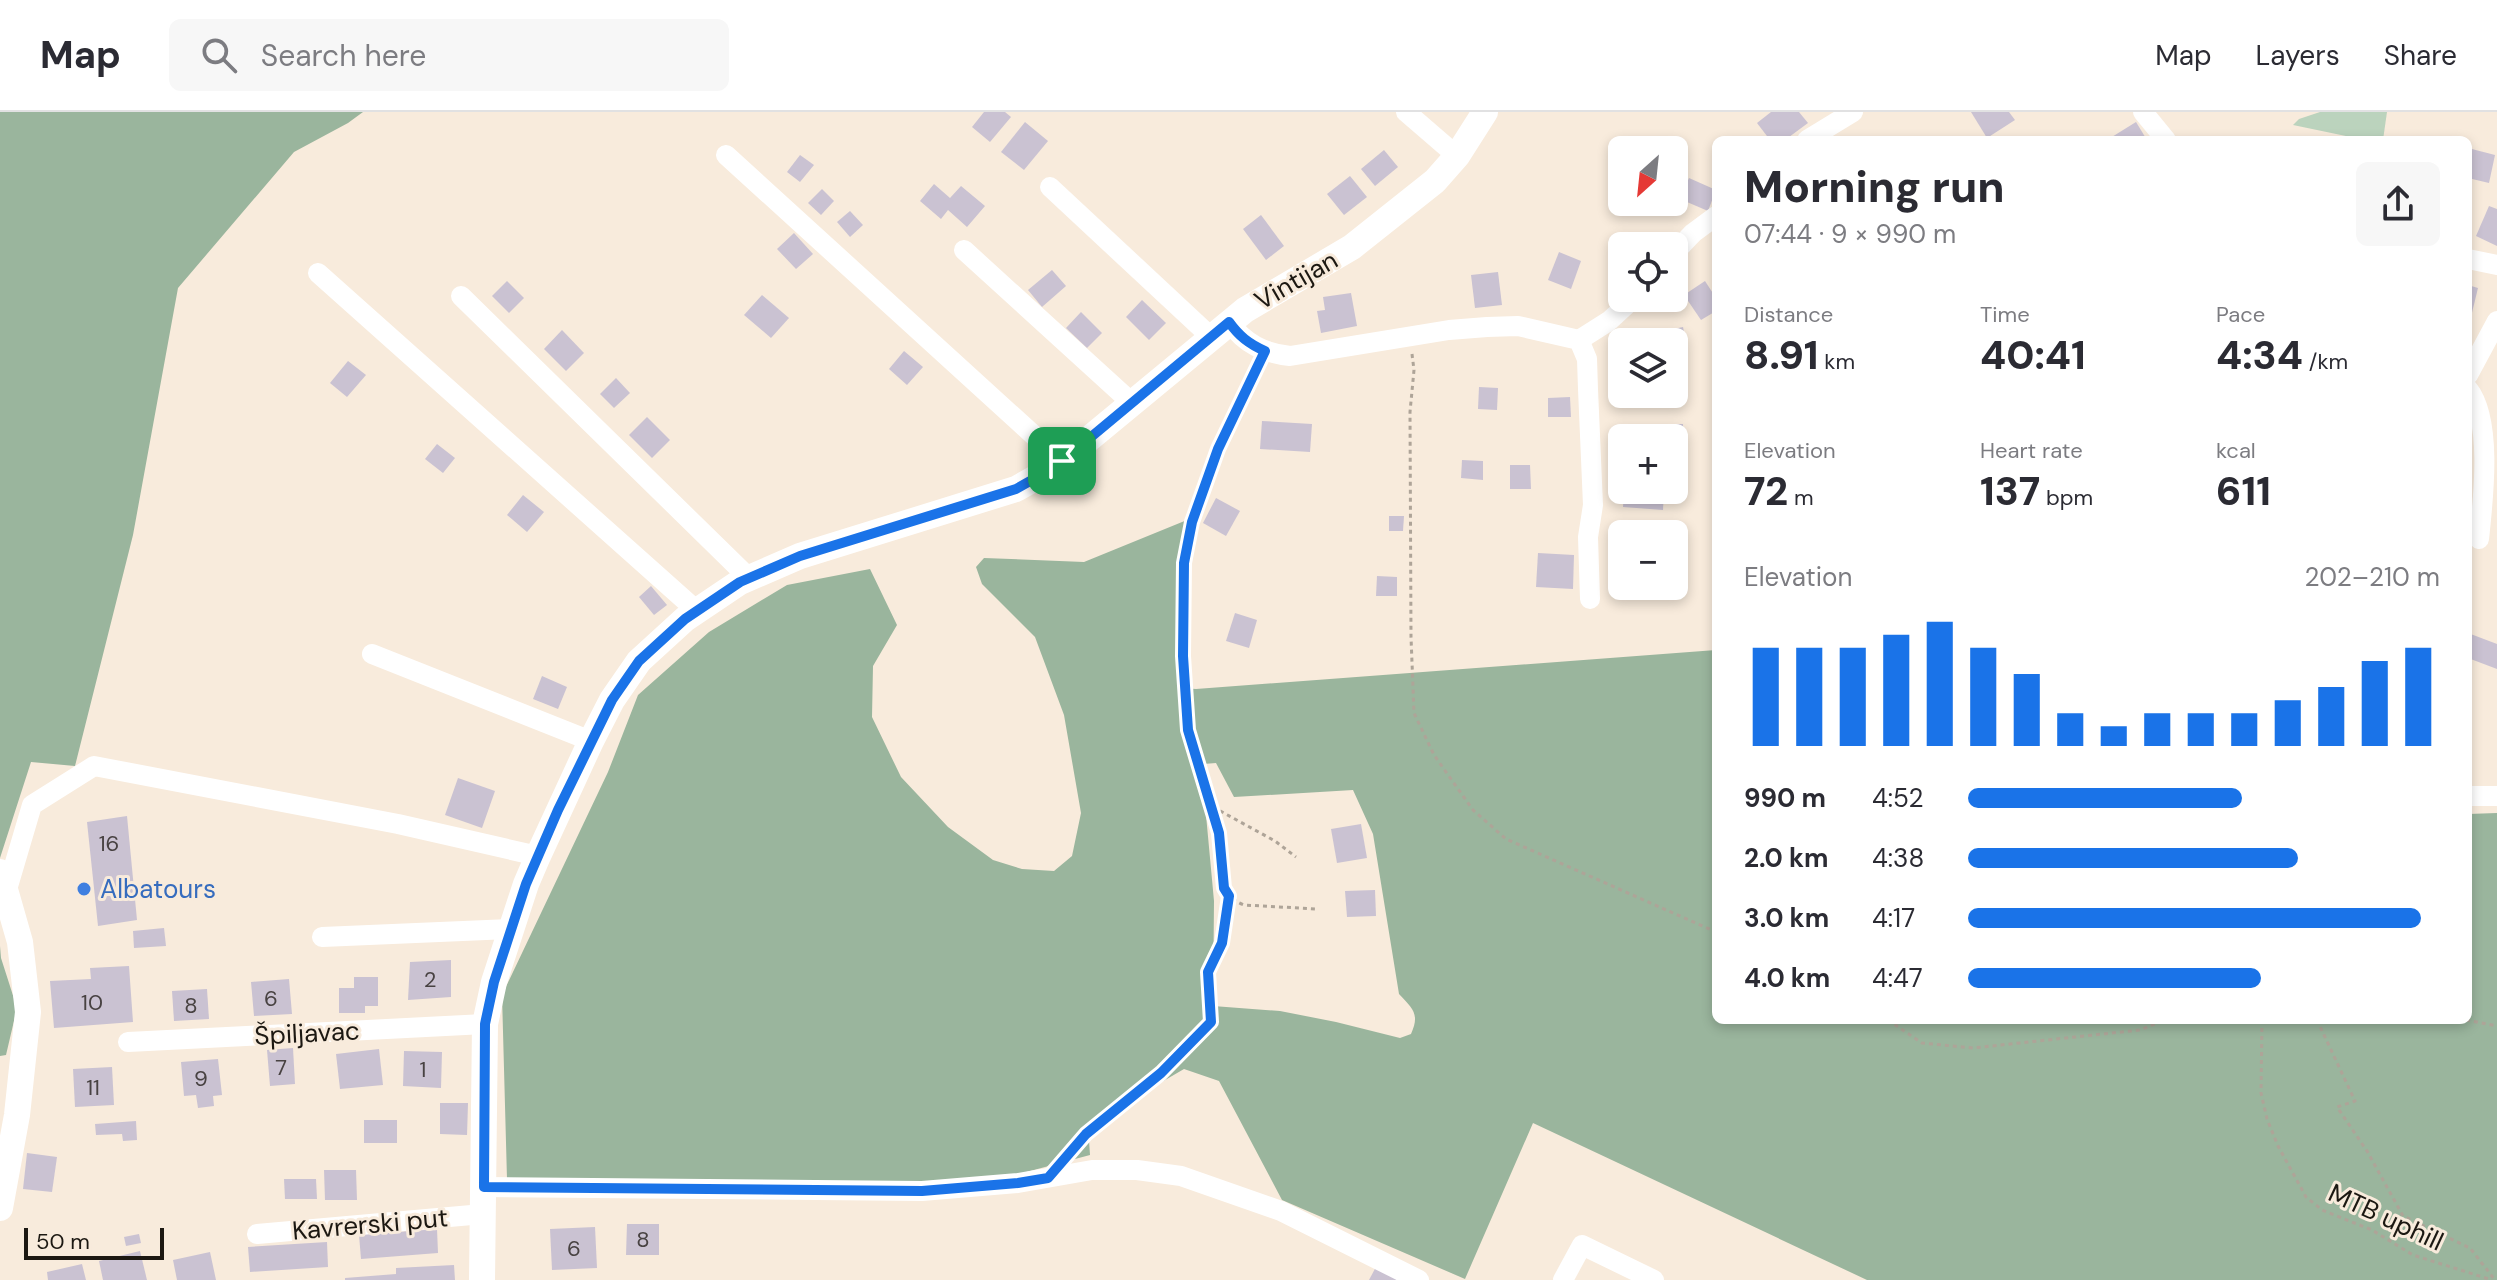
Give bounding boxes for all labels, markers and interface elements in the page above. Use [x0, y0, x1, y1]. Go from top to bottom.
search box [169, 19, 729, 91]
text: Map [40, 30, 121, 80]
icon: search [197, 33, 241, 77]
text: Search here [261, 36, 426, 75]
text: Map [2155, 37, 2212, 74]
text: Layers [2256, 37, 2340, 74]
text: Share [2384, 37, 2457, 74]
north arrow [1608, 136, 1688, 216]
map controls [1608, 136, 1688, 600]
text: Morning run [1744, 158, 2005, 216]
button: share [2356, 162, 2440, 246]
text: 07:44 · 9 × 990 m [1744, 217, 1956, 251]
button: locate [1608, 232, 1688, 312]
street label: Vintijan [1248, 243, 1344, 317]
text: Distance [1744, 300, 1833, 329]
text: Time [1980, 300, 2030, 329]
text: Pace [2216, 300, 2265, 329]
button: layers [1608, 328, 1688, 408]
text: 8.91 [1744, 329, 1818, 381]
text: 40:41 [1980, 329, 2086, 381]
text: 4:34 [2216, 329, 2303, 381]
text: km [1818, 347, 1855, 376]
text: /km [2303, 347, 2348, 376]
button: + [1608, 424, 1688, 504]
pin [1028, 427, 1096, 495]
text: Elevation [1744, 436, 1836, 465]
text: Heart rate [1980, 436, 2083, 465]
text: kcal [2216, 436, 2256, 465]
icon: arrive [1040, 439, 1084, 483]
text: 72 [1744, 465, 1788, 517]
text: 137 [1980, 465, 2040, 517]
text: 611 [2216, 465, 2271, 517]
text: m [1788, 483, 1814, 512]
text: bpm [2040, 483, 2093, 512]
button: − [1608, 520, 1688, 600]
text: Elevation [1744, 560, 1852, 594]
text: 202–210 m [2304, 560, 2440, 594]
text: 990 m [1744, 781, 1826, 815]
text: 4:52 [1872, 781, 1923, 815]
house number: 16 [99, 829, 119, 858]
text: 2.0 km [1744, 841, 1828, 875]
text: 4:38 [1872, 841, 1924, 875]
place label: Albatours [100, 872, 216, 906]
marker: Albatours [75, 880, 93, 898]
text: 3.0 km [1744, 901, 1829, 935]
text: 4:17 [1872, 901, 1915, 935]
text: 4.0 km [1744, 961, 1830, 995]
text: 4:47 [1872, 961, 1923, 995]
house number: 2 [424, 965, 436, 994]
house number: 6 [264, 984, 278, 1013]
house number: 10 [81, 988, 103, 1017]
house number: 8 [184, 991, 198, 1020]
street label: Špiljavac [253, 1013, 361, 1053]
house number: 7 [275, 1053, 287, 1082]
house number: 1 [420, 1055, 426, 1084]
house number: 9 [194, 1064, 208, 1093]
house number: 11 [86, 1073, 100, 1102]
street label: MTB uphill [2323, 1176, 2449, 1258]
street label: Kavrerski put [291, 1200, 449, 1248]
scale bar [24, 1224, 164, 1260]
house number: 8 [636, 1225, 650, 1254]
text: 50 m [36, 1227, 90, 1256]
house number: 6 [567, 1234, 581, 1263]

